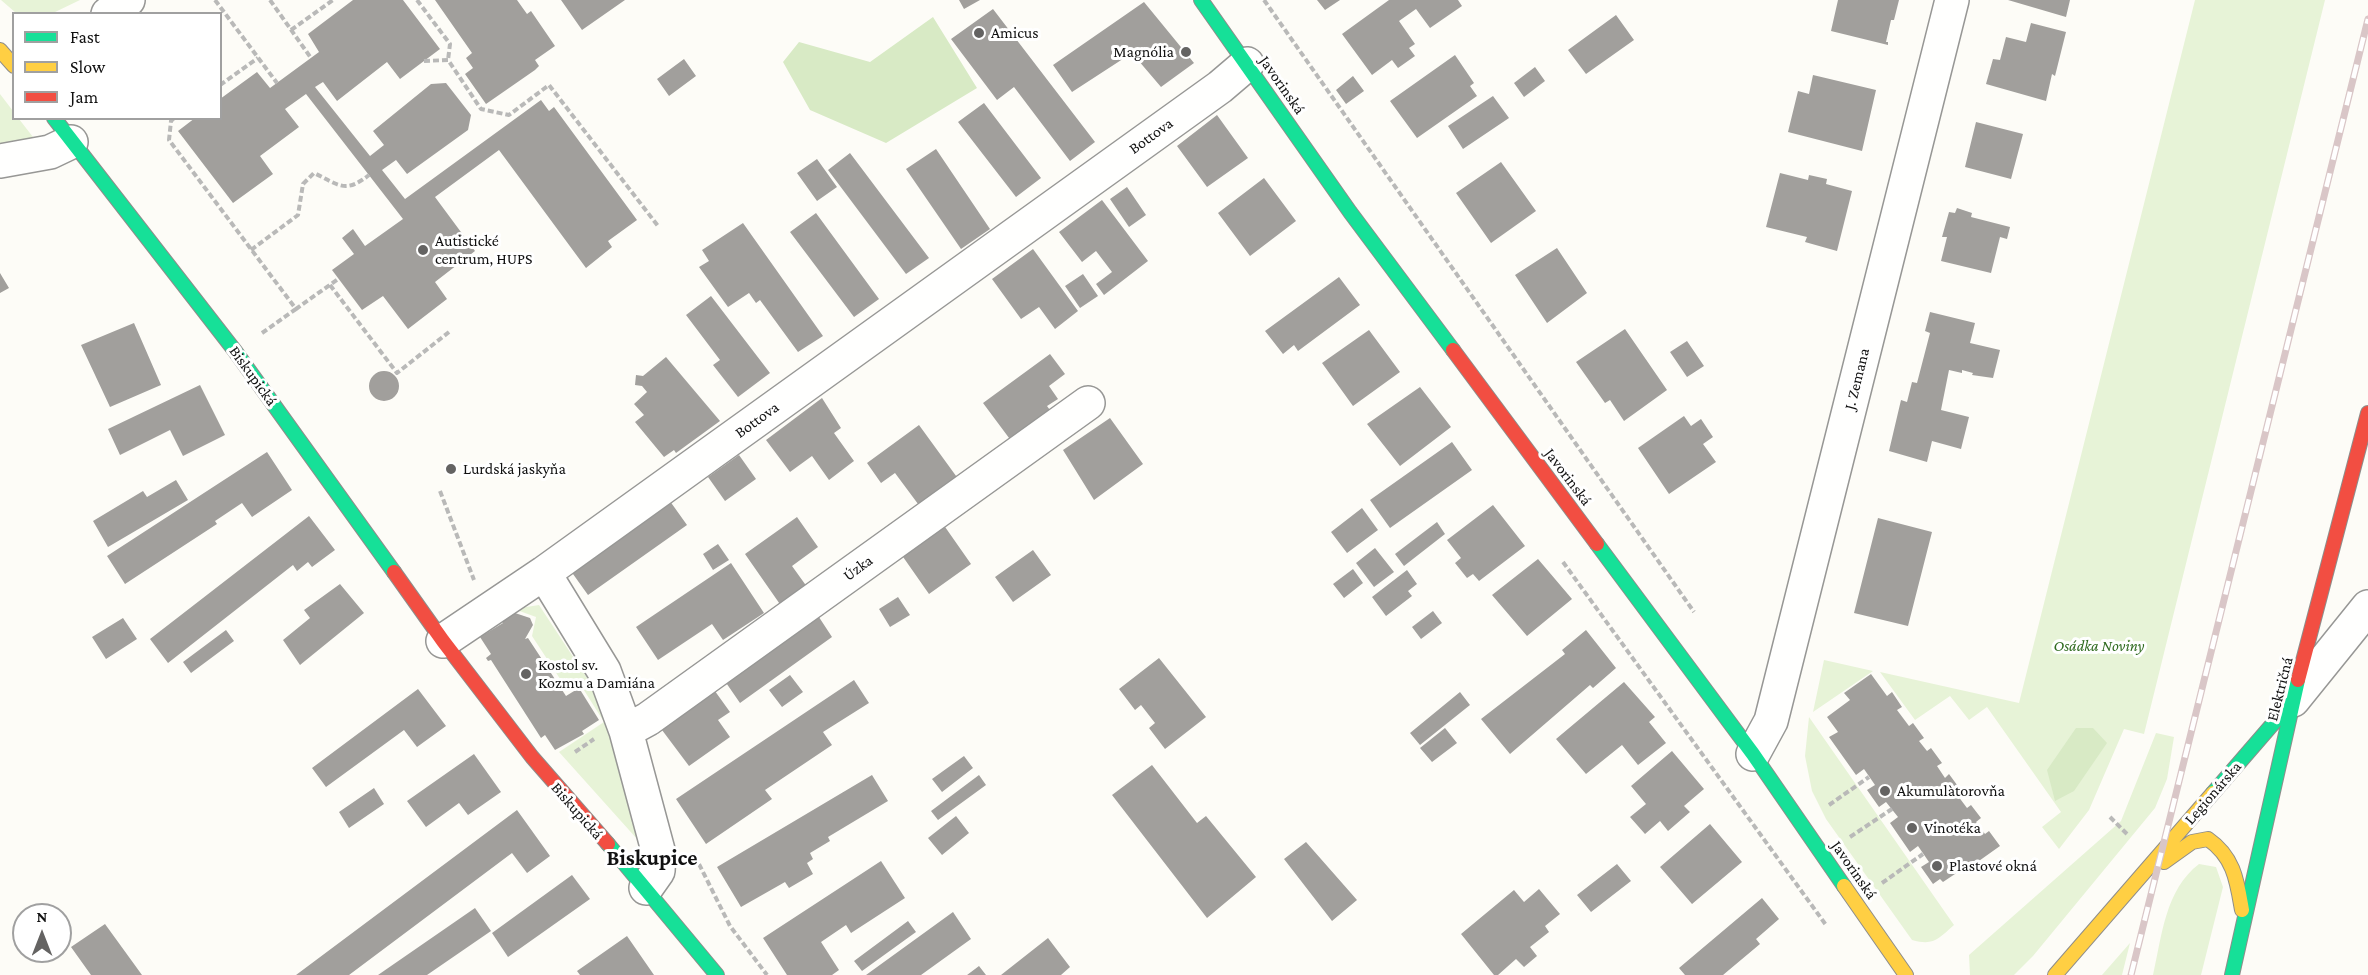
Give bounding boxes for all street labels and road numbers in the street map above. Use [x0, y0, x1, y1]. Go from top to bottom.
street label: Javorinská [1255, 52, 1309, 118]
street label: Bottova [1125, 114, 1177, 158]
street label: Biskupická [225, 342, 281, 410]
street label: J. Zemana [1840, 346, 1874, 412]
street label: Bottova [731, 398, 783, 442]
street label: Javorinská [1540, 444, 1596, 510]
street label: Úzka [839, 551, 877, 585]
street label: Električná [2263, 655, 2297, 723]
street label: Legionárska [2180, 757, 2246, 829]
street label: Biskupická [547, 779, 607, 843]
street label: Javorinská [1827, 837, 1881, 903]

